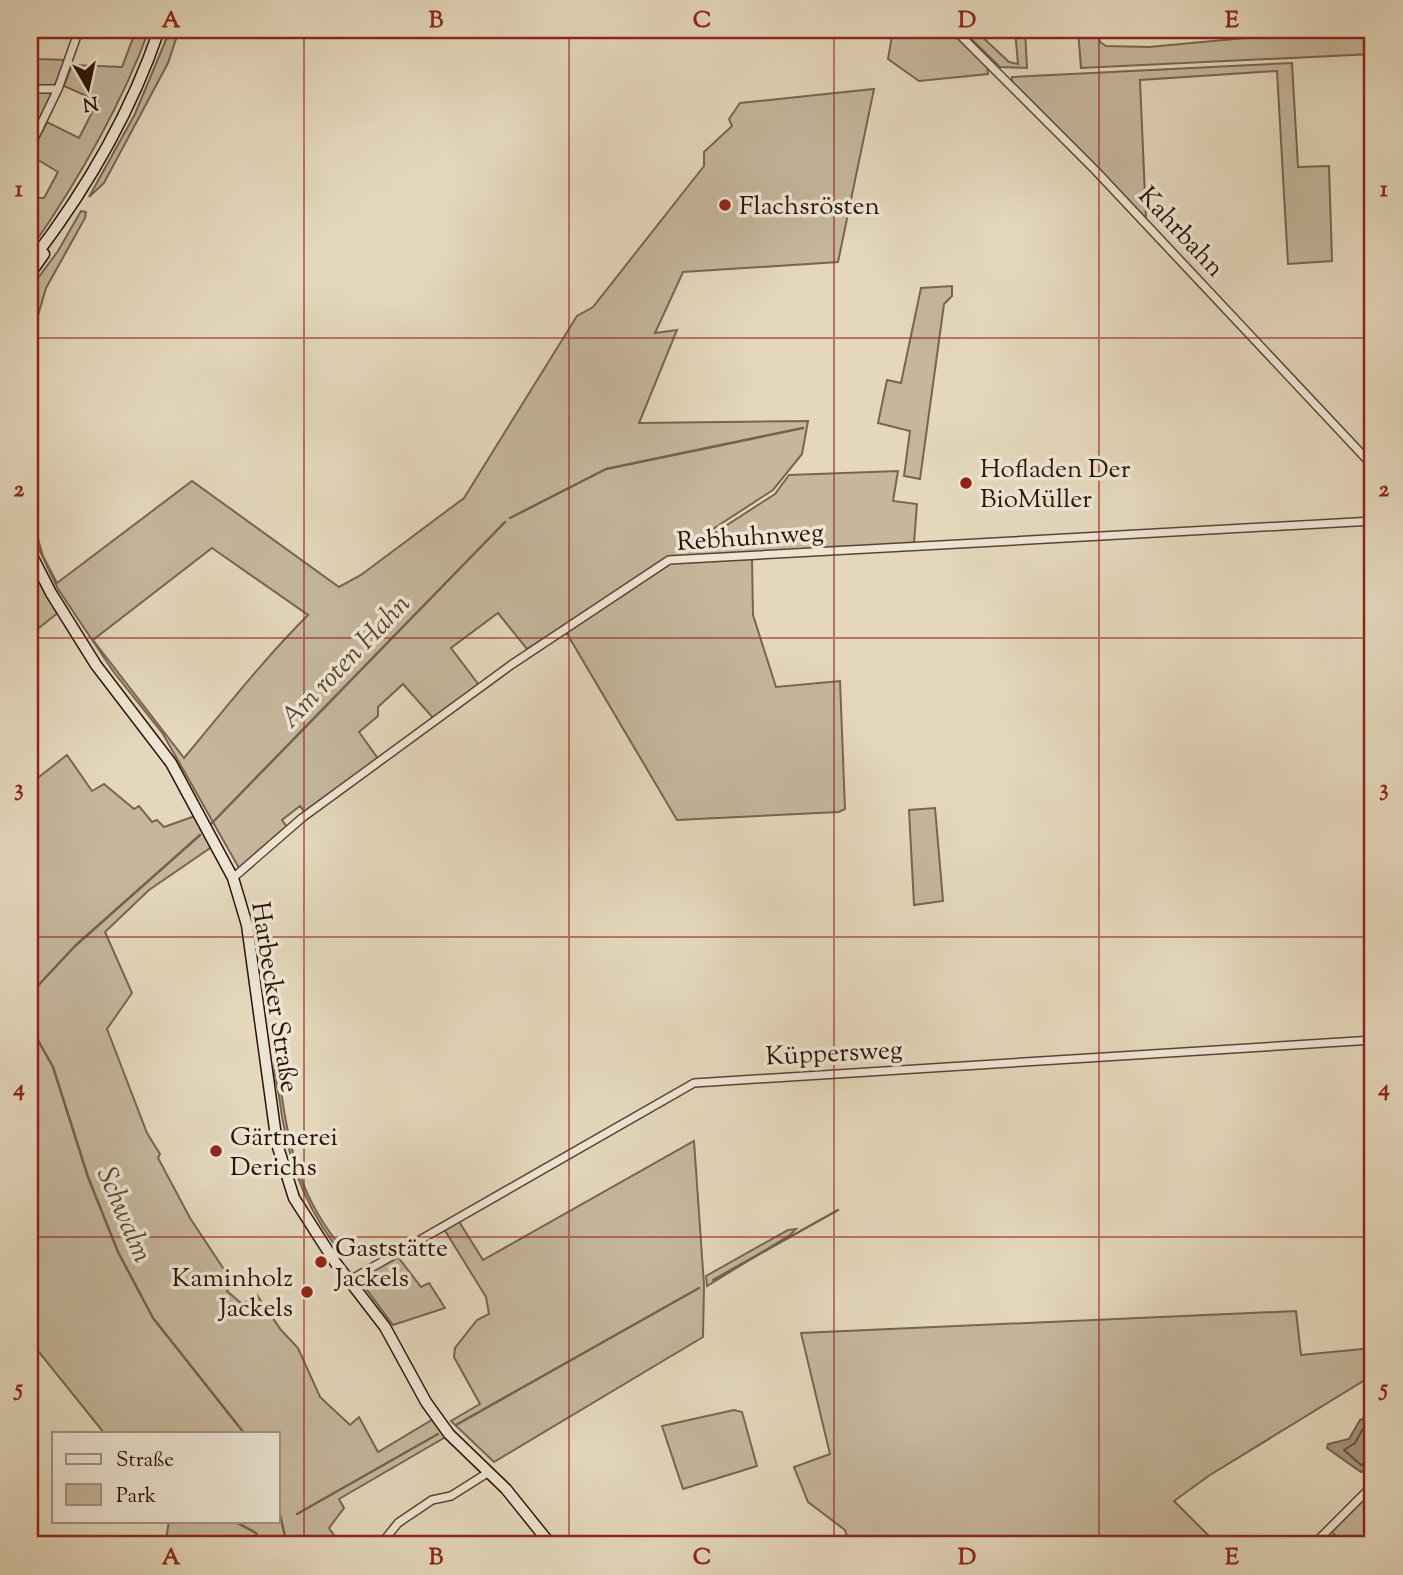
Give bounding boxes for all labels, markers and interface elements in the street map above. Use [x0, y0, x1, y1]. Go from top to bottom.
text: A [162, 5, 181, 38]
text: B [429, 5, 444, 38]
text: C [693, 5, 711, 38]
text: D [958, 5, 976, 38]
text: E [1225, 5, 1239, 38]
north arrow [52, 52, 122, 122]
text: N [81, 88, 100, 117]
text: 1 [15, 174, 23, 207]
text: 1 [1380, 174, 1388, 207]
street label: Kahrbahn [1128, 179, 1232, 286]
place label: Flachsrösten [739, 189, 880, 226]
marker: Flachsrösten [717, 197, 733, 213]
place label: Hofladen Der BioMüller [980, 452, 1131, 519]
text: 2 [14, 474, 25, 507]
text: 2 [1379, 474, 1390, 507]
marker: Hofladen Der BioMüller [958, 475, 974, 491]
street label: Rebhuhnweg [675, 515, 825, 562]
water label: Am roten Hahn [272, 586, 421, 738]
text: 3 [14, 773, 24, 806]
text: 3 [1379, 773, 1389, 806]
street label: Harbecker Straße [240, 899, 307, 1095]
street label: Küppersweg [765, 1032, 904, 1077]
text: 4 [12, 1073, 25, 1106]
text: 4 [1377, 1073, 1390, 1106]
place label: Gärtnerei Derichs [230, 1120, 338, 1187]
marker: Gärtnerei Derichs [208, 1143, 224, 1159]
water label: Schwalm [85, 1161, 161, 1269]
place label: Gaststätte Jackels [333, 1231, 448, 1298]
marker: Gaststätte Jackels [313, 1254, 329, 1270]
place label: Kaminholz Jackels [172, 1261, 293, 1328]
marker: Kaminholz Jackels [299, 1284, 315, 1300]
text: 5 [13, 1373, 23, 1406]
text: 5 [1378, 1373, 1388, 1406]
legend [52, 1432, 280, 1522]
text: Straße [116, 1446, 174, 1476]
text: Park [116, 1482, 157, 1512]
text: A [162, 1542, 181, 1575]
text: B [429, 1542, 444, 1575]
text: C [693, 1542, 711, 1575]
text: D [958, 1542, 976, 1575]
text: E [1225, 1542, 1239, 1575]

